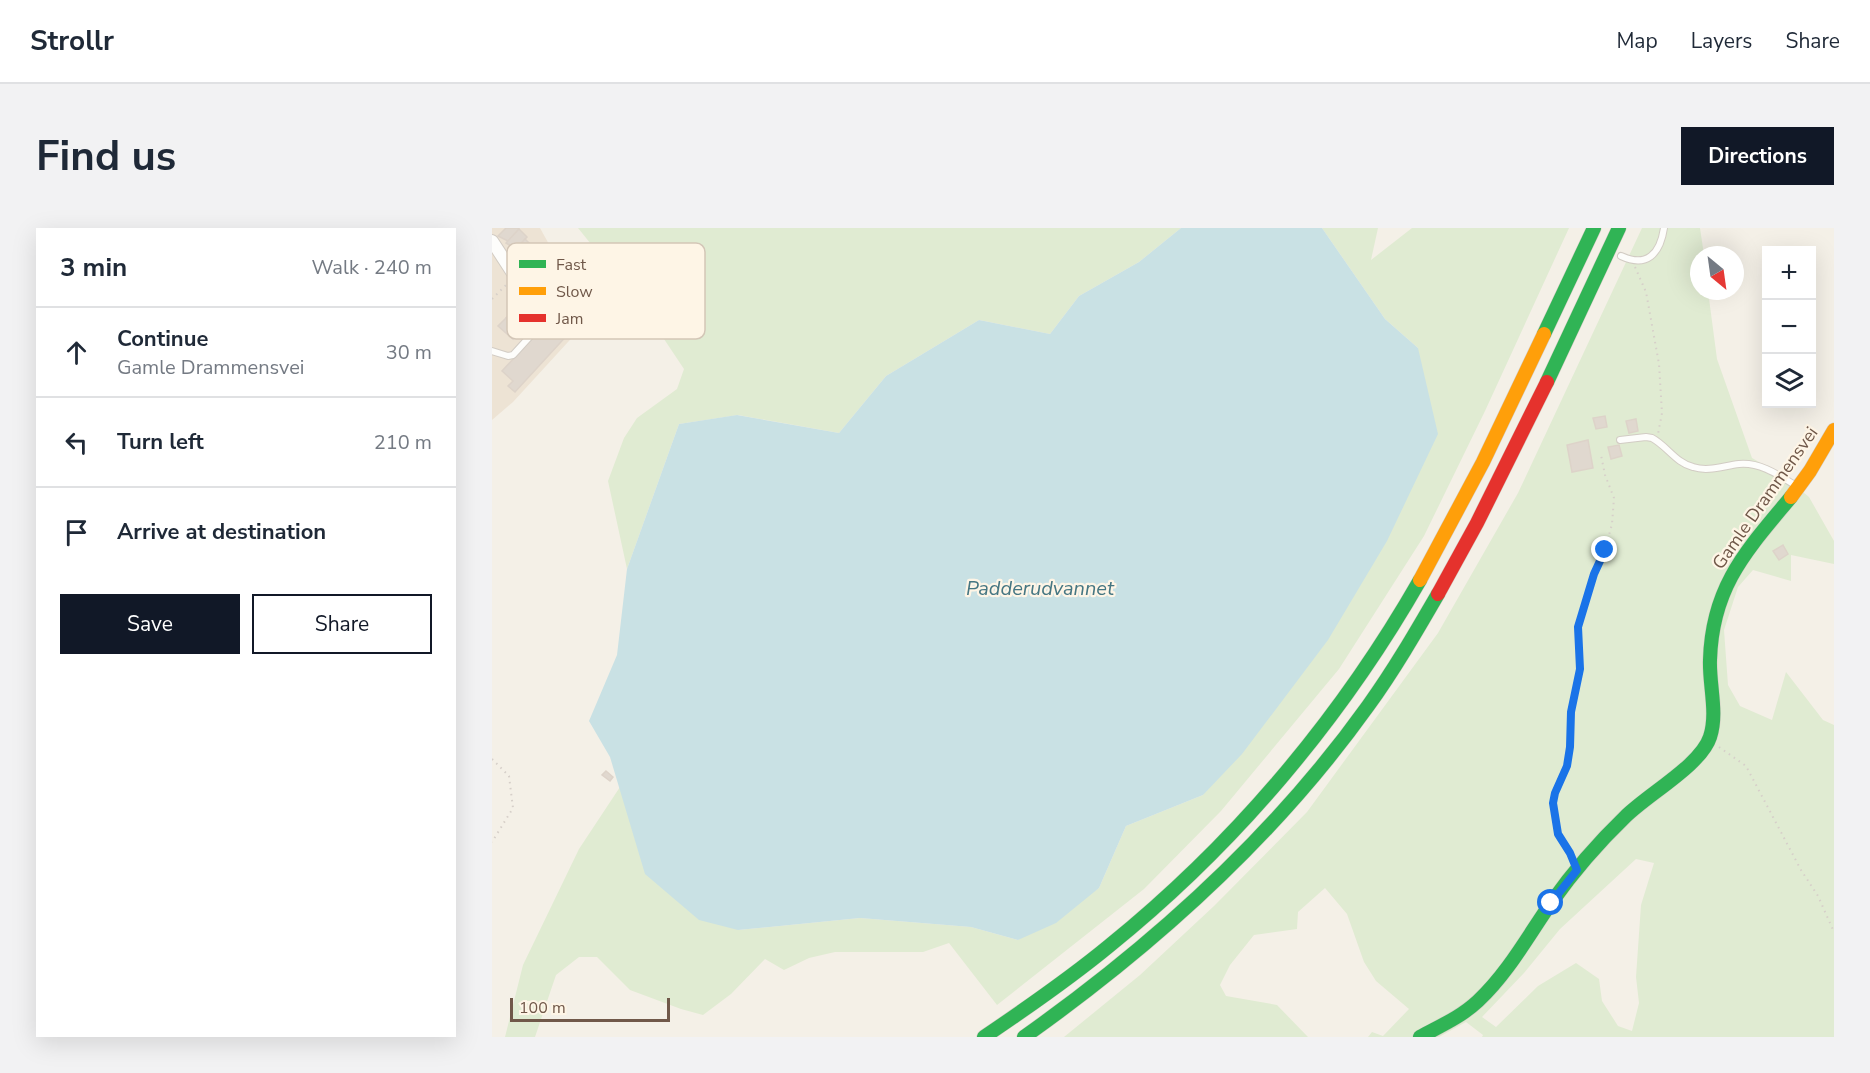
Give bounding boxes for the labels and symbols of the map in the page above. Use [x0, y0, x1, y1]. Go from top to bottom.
legend [507, 243, 705, 339]
north arrow [1690, 246, 1744, 300]
text: Fast [556, 254, 587, 276]
text: Slow [556, 281, 593, 303]
text: Jam [555, 308, 583, 330]
street label: Gamle Drammensvei [1707, 422, 1823, 574]
route end [1591, 536, 1617, 562]
water label: Padderudvannet [966, 575, 1115, 602]
route start [1537, 889, 1563, 915]
scale bar [510, 995, 670, 1022]

